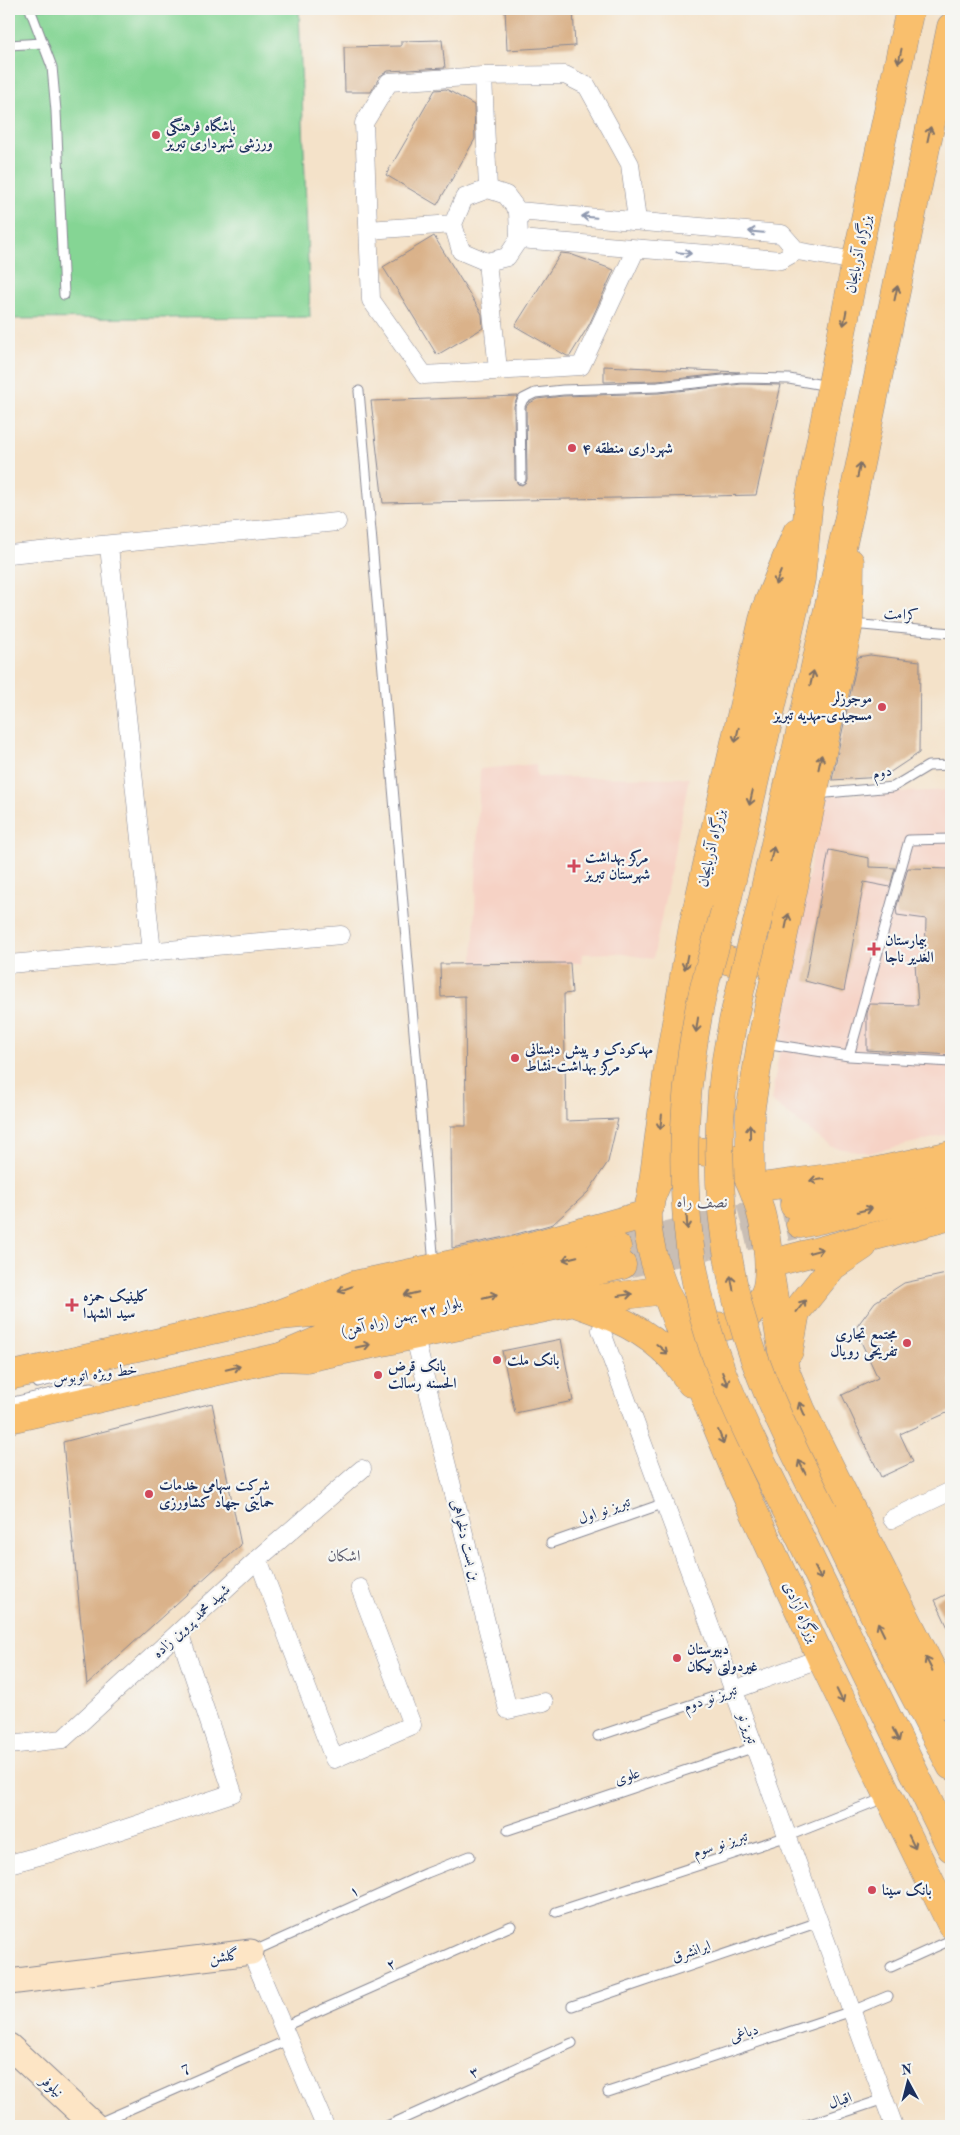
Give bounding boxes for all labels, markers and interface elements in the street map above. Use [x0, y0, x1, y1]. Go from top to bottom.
one-way arrow [895, 48, 904, 64]
place label: باشگاه فرهنگی ورزشی شهرداری تبریز [164, 116, 273, 154]
one-way arrow [925, 127, 934, 143]
marker: باشگاه فرهنگی ورزشی شهرداری تبریز [150, 129, 162, 141]
one-way arrow [581, 212, 597, 221]
street label: بزرگراه آذربایجان [840, 213, 875, 295]
one-way arrow [748, 227, 764, 237]
one-way arrow [676, 248, 692, 257]
one-way arrow [892, 286, 901, 302]
one-way arrow [840, 310, 849, 326]
place label: شهرداری منطقه ۴ [582, 441, 673, 458]
marker: شهرداری منطقه ۴ [566, 442, 578, 454]
one-way arrow [855, 462, 864, 478]
one-way arrow [773, 570, 782, 585]
street label: کرامت [883, 605, 919, 624]
one-way arrow [808, 671, 817, 687]
place label: موجوزلر مسجیدی-مهدیه تبریز [771, 691, 872, 725]
marker: موجوزلر مسجیدی-مهدیه تبریز [876, 701, 888, 713]
one-way arrow [732, 726, 741, 742]
one-way arrow [816, 754, 826, 770]
street label: دوم [871, 764, 894, 787]
one-way arrow [746, 789, 755, 805]
street label: بزرگراه آذربایجان [692, 807, 729, 889]
one-way arrow [768, 846, 777, 862]
place label: مرکز بهداشت شهرستان تبریز [583, 849, 650, 884]
marker: مرکز بهداشت شهرستان تبریز [567, 859, 581, 873]
one-way arrow [783, 913, 793, 929]
place label: بیمارستان الغدیر ناجا [885, 933, 934, 966]
marker: بیمارستان الغدیر ناجا [867, 942, 881, 956]
one-way arrow [681, 953, 690, 969]
one-way arrow [691, 1017, 701, 1033]
place label: مهدکودک و پیش دبستانی مرکز بهداشت-نشاط [524, 1042, 653, 1076]
marker: مهدکودک و پیش دبستانی مرکز بهداشت-نشاط [509, 1052, 521, 1064]
one-way arrow [656, 1114, 666, 1130]
one-way arrow [745, 1125, 755, 1141]
one-way arrow [810, 1175, 826, 1185]
district label: نصف راه [677, 1195, 727, 1211]
one-way arrow [856, 1205, 872, 1214]
one-way arrow [683, 1214, 692, 1230]
one-way arrow [807, 1245, 823, 1255]
one-way arrow [562, 1254, 578, 1263]
one-way arrow [727, 1275, 737, 1291]
one-way arrow [338, 1284, 353, 1294]
place label: کلینیک حمزه سید الشهدا [83, 1288, 148, 1323]
one-way arrow [404, 1290, 420, 1299]
one-way arrow [617, 1290, 633, 1300]
one-way arrow [482, 1291, 498, 1300]
street label: بلوار ۲۲ بهمن (راه آهن) [339, 1293, 464, 1342]
marker: کلینیک حمزه سید الشهدا [65, 1298, 79, 1312]
one-way arrow [796, 1300, 807, 1313]
place label: مجتمع تجاری تفریحی رویال [830, 1327, 898, 1361]
marker: مجتمع تجاری تفریحی رویال [901, 1337, 913, 1349]
one-way arrow [354, 1340, 370, 1350]
one-way arrow [656, 1344, 669, 1355]
place label: بانک ملت [507, 1352, 560, 1369]
marker: بانک ملت [491, 1354, 503, 1366]
place label: بانک قرض الحسنه رسالت [388, 1358, 457, 1392]
street label: خط ویژه اتوبوس [52, 1362, 138, 1388]
one-way arrow [225, 1363, 241, 1372]
marker: بانک قرض الحسنه رسالت [372, 1369, 384, 1381]
one-way arrow [721, 1371, 730, 1386]
one-way arrow [796, 1402, 806, 1417]
one-way arrow [717, 1429, 726, 1444]
one-way arrow [797, 1460, 807, 1475]
place label: شرکت سهامی خدمات حمایتی جهاد کشاورزی [159, 1478, 274, 1513]
marker: شرکت سهامی خدمات حمایتی جهاد کشاورزی [143, 1488, 155, 1500]
street label: تبریز نو اول [576, 1495, 633, 1528]
street label: بن بست دلخواهی [447, 1498, 482, 1583]
district label: اشکان [327, 1547, 361, 1565]
one-way arrow [814, 1565, 823, 1580]
street label: بزرگراه آزادی [780, 1578, 824, 1646]
street label: شهید محمد پروین زاده [150, 1583, 234, 1662]
one-way arrow [876, 1622, 885, 1637]
place label: دبیرستان غیردولتی نیکان [687, 1642, 758, 1677]
marker: دبیرستان غیردولتی نیکان [671, 1652, 683, 1664]
one-way arrow [924, 1657, 933, 1672]
street label: تبریز نو دوم [682, 1683, 741, 1719]
one-way arrow [836, 1688, 845, 1703]
street label: تبریز نو [733, 1709, 759, 1746]
one-way arrow [891, 1727, 901, 1742]
street label: علوی [613, 1766, 642, 1789]
street label: تبریز نو سوم [691, 1830, 751, 1865]
one-way arrow [907, 1834, 917, 1849]
place label: بانک سینا [882, 1882, 932, 1899]
street label: ۱ [348, 1884, 362, 1901]
marker: بانک سینا [866, 1884, 878, 1896]
street label: ایرانشرق [670, 1939, 713, 1967]
street label: گلشن [208, 1945, 240, 1968]
street label: ۲ [385, 1957, 399, 1974]
street label: دباغی [728, 2022, 761, 2046]
north arrow [882, 2058, 932, 2108]
text: N [900, 2062, 913, 2078]
street label: 7 [180, 2063, 194, 2080]
street label: ۳ [468, 2065, 482, 2082]
street label: نیلوفر [35, 2072, 65, 2102]
street label: اقبال [827, 2090, 854, 2112]

